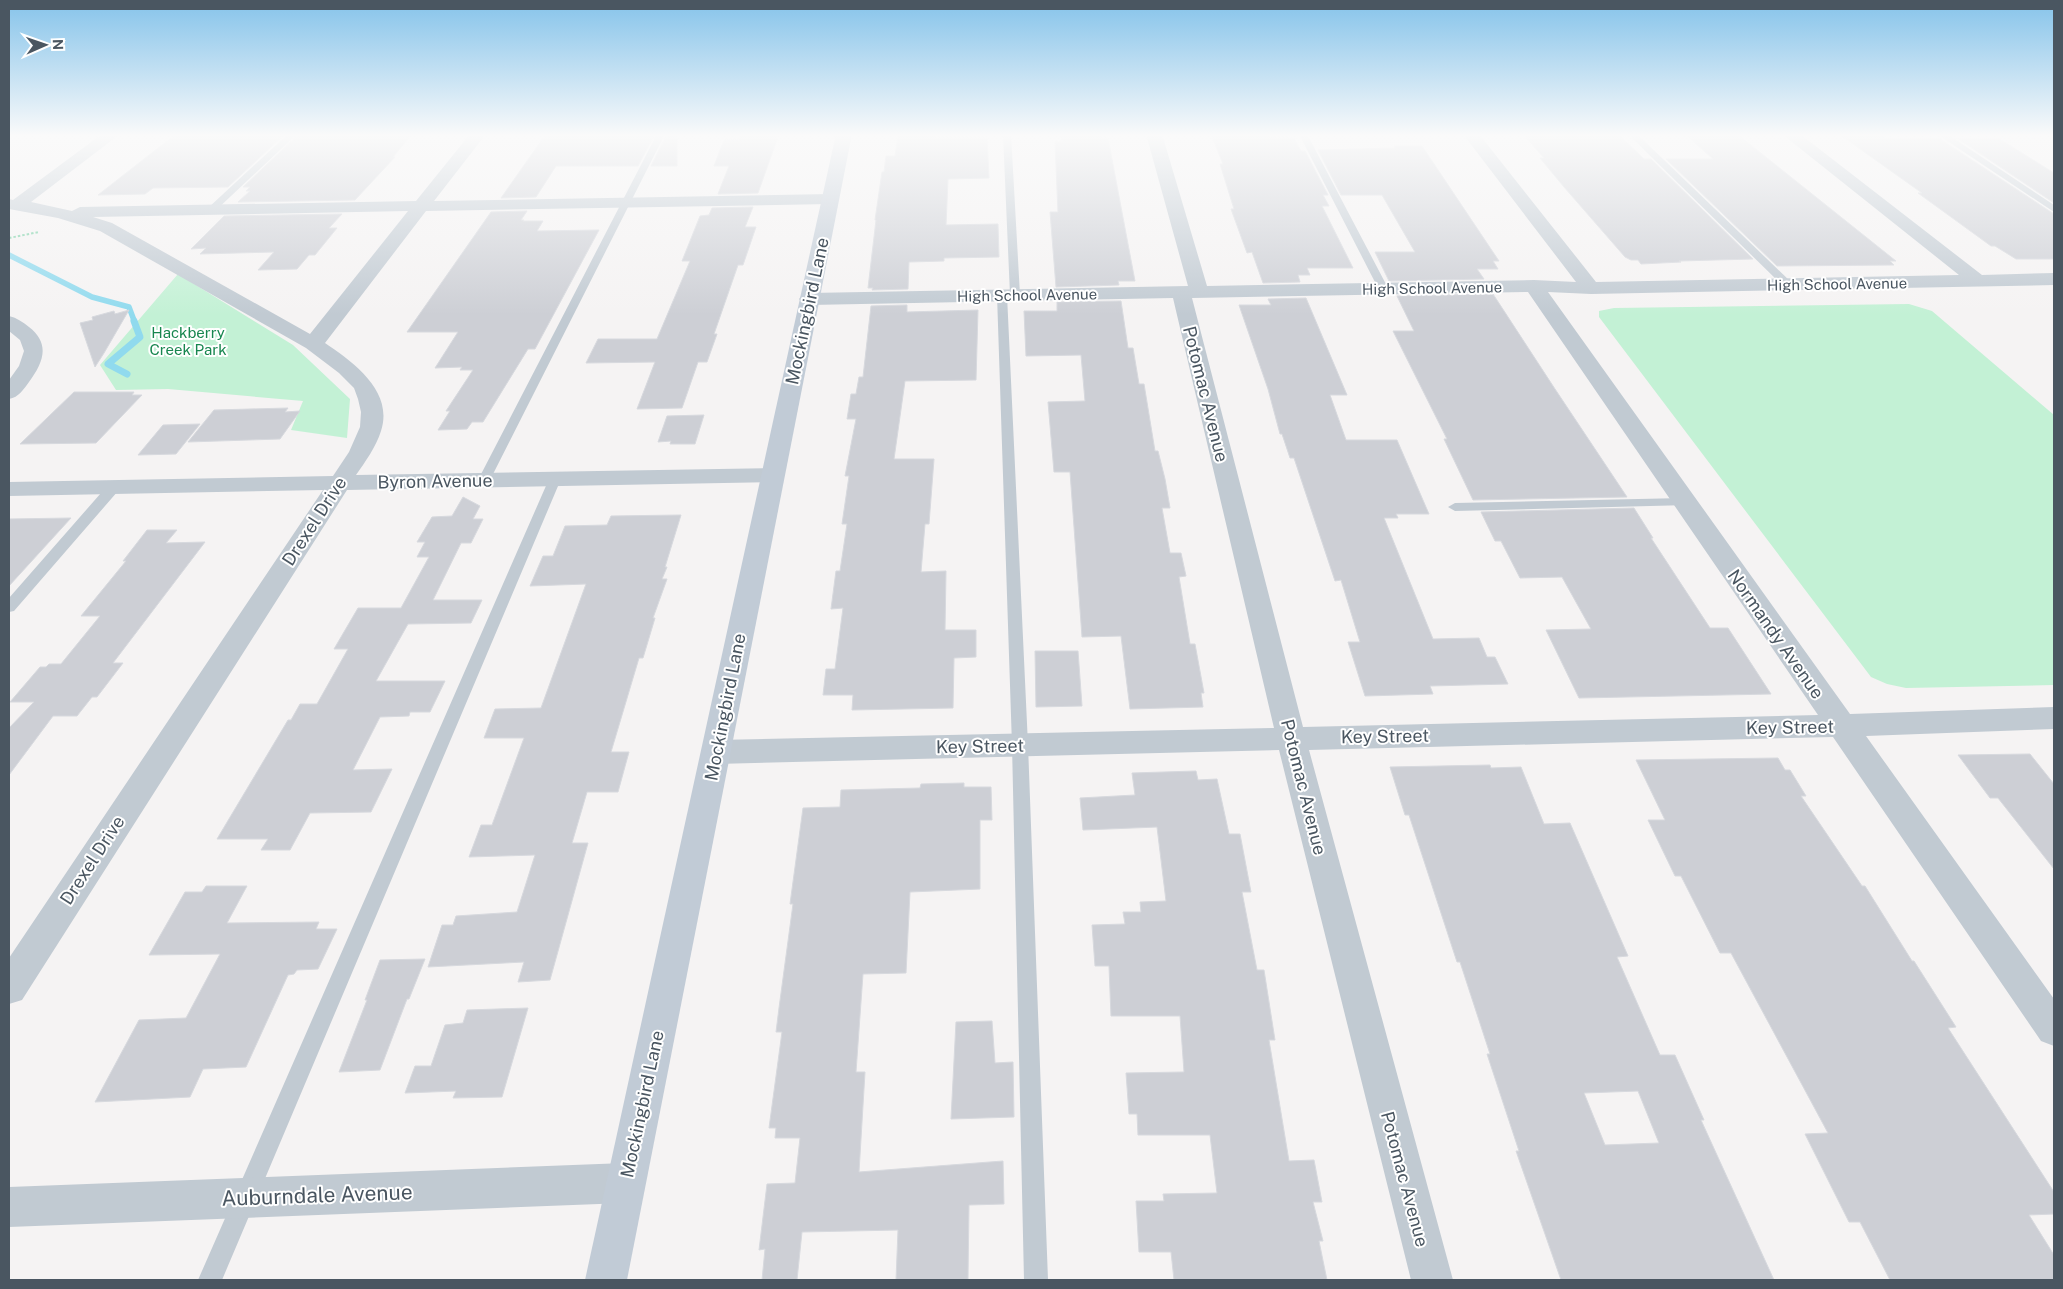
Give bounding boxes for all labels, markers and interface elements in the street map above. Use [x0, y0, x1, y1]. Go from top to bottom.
north arrow [20, 20, 70, 70]
text: N [50, 39, 66, 50]
street label: Mockingbird Lane [781, 236, 833, 386]
street label: High School Avenue [1767, 274, 1907, 294]
street label: High School Avenue [1362, 278, 1502, 298]
street label: High School Avenue [957, 285, 1097, 305]
park label: Hackberry Creek Park [149, 324, 227, 358]
street label: Potomac Avenue [1179, 324, 1233, 464]
street label: Byron Avenue [377, 469, 493, 493]
street label: Drexel Drive [277, 473, 351, 569]
street label: Normandy Avenue [1724, 565, 1828, 703]
street label: Mockingbird Lane [700, 631, 750, 783]
street label: Key Street [1746, 716, 1834, 738]
street label: Potomac Avenue [1277, 717, 1331, 857]
street label: Key Street [1341, 725, 1429, 747]
street label: Key Street [936, 735, 1024, 757]
street label: Drexel Drive [55, 812, 129, 908]
street label: Mockingbird Lane [616, 1029, 668, 1179]
street label: Potomac Avenue [1377, 1109, 1433, 1249]
street label: Auburndale Avenue [221, 1179, 413, 1211]

